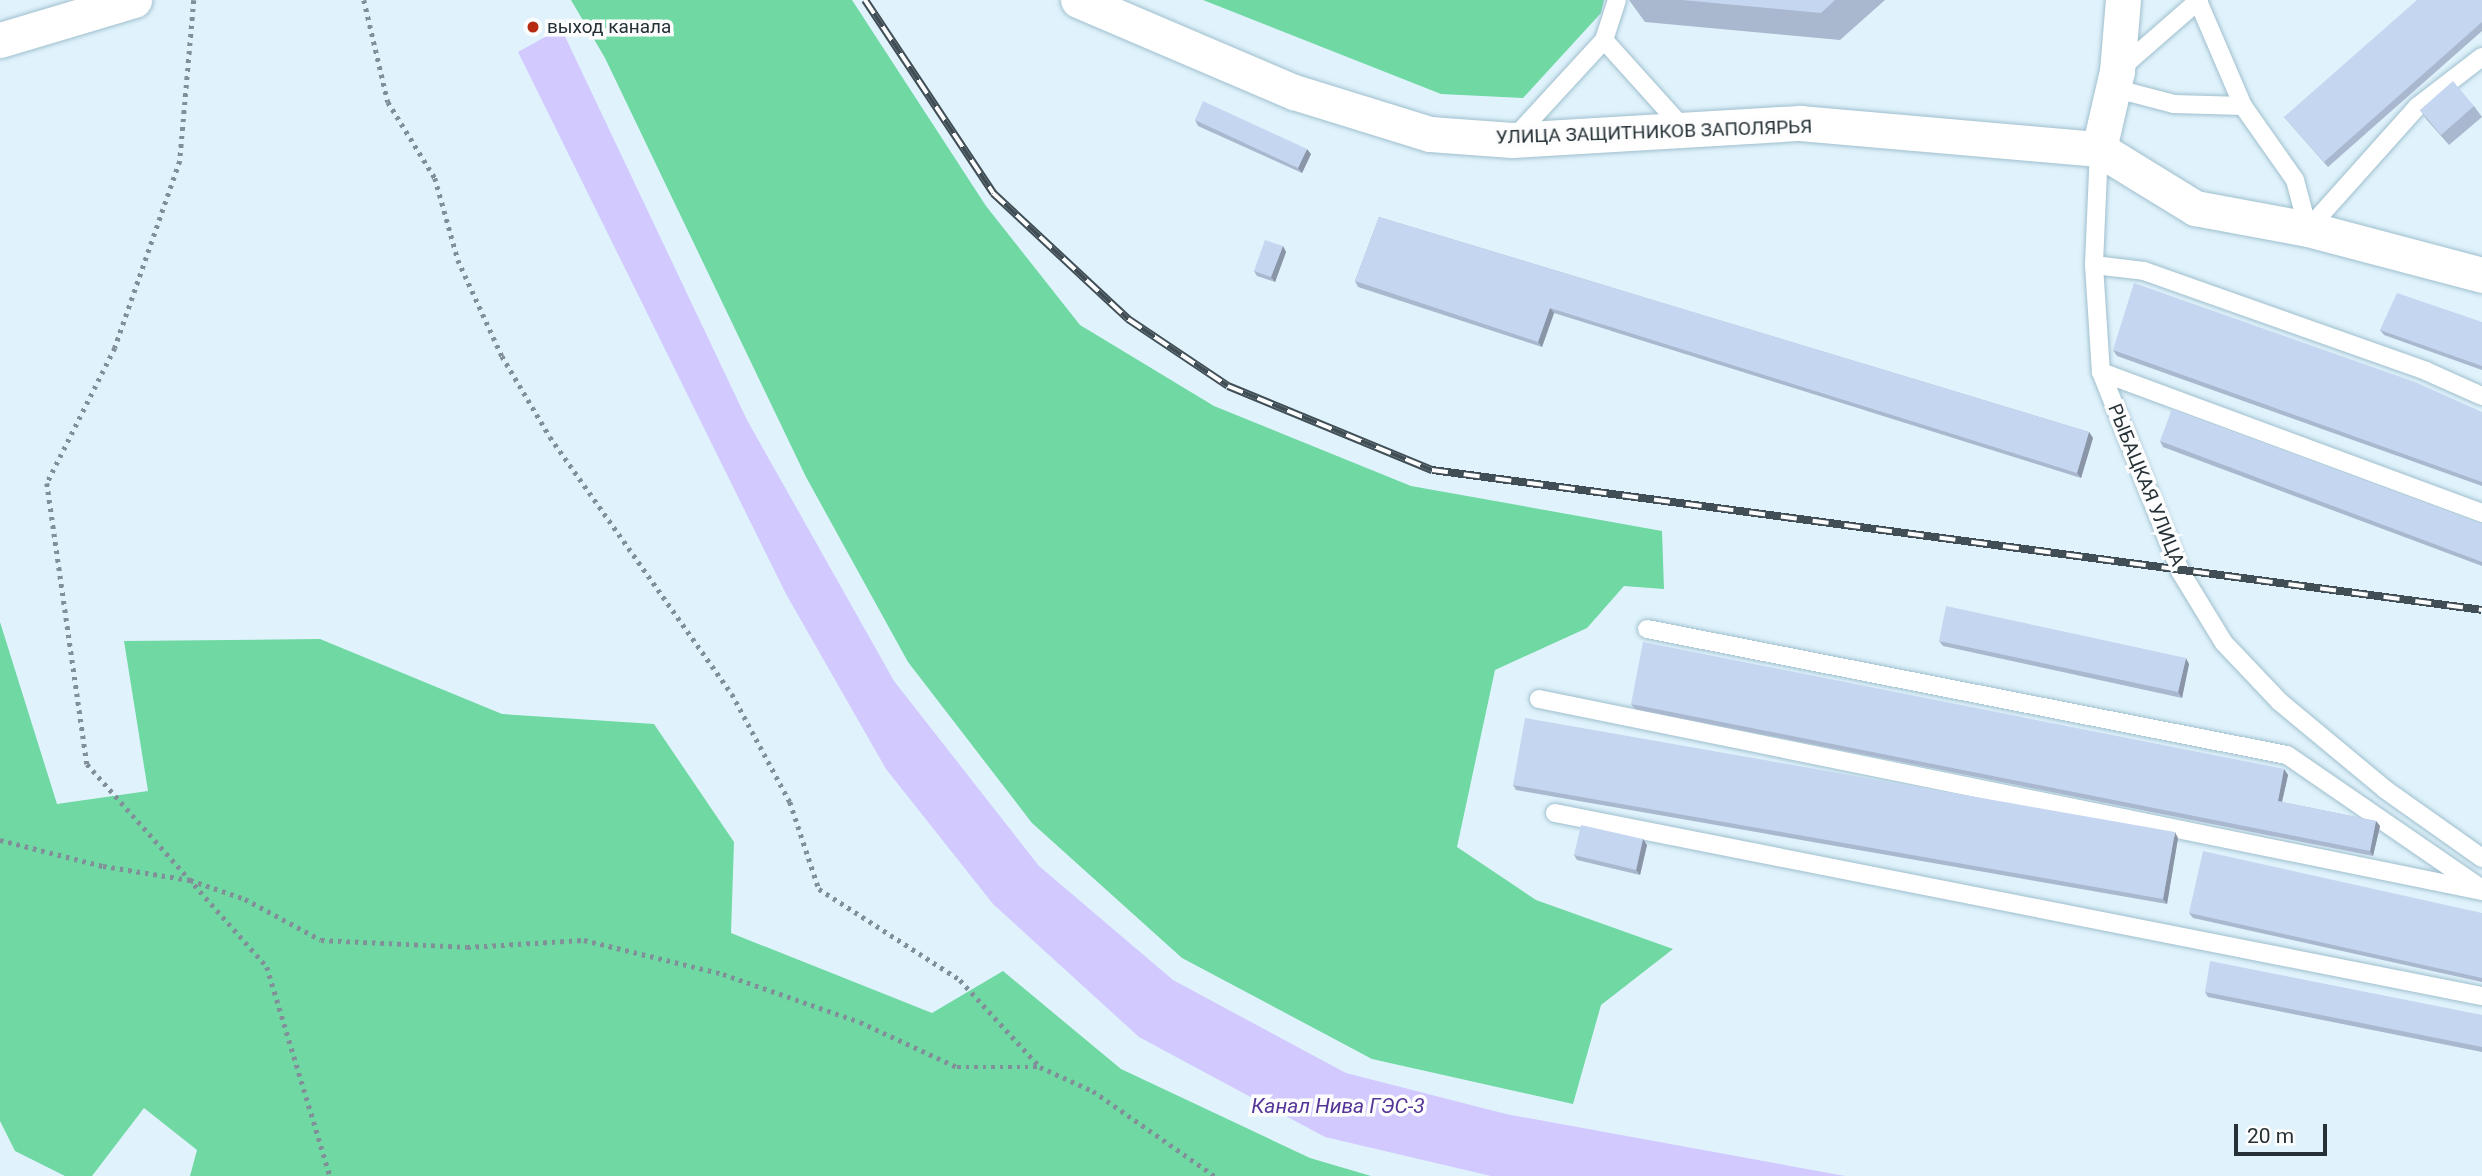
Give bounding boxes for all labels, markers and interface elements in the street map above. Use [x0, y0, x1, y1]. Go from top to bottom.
place label: выход канала [547, 16, 671, 38]
marker: выход канала [525, 19, 541, 35]
street label: УЛИЦА ЗАЩИТНИКОВ ЗАПОЛЯРЬЯ [1495, 115, 1813, 149]
street label: РЫБАЦКАЯ УЛИЦА [2103, 401, 2189, 569]
water label: Канал Нива ГЭС-3 [1251, 1093, 1425, 1119]
scale bar [2237, 1110, 2330, 1154]
text: 20 m [2247, 1124, 2294, 1148]

